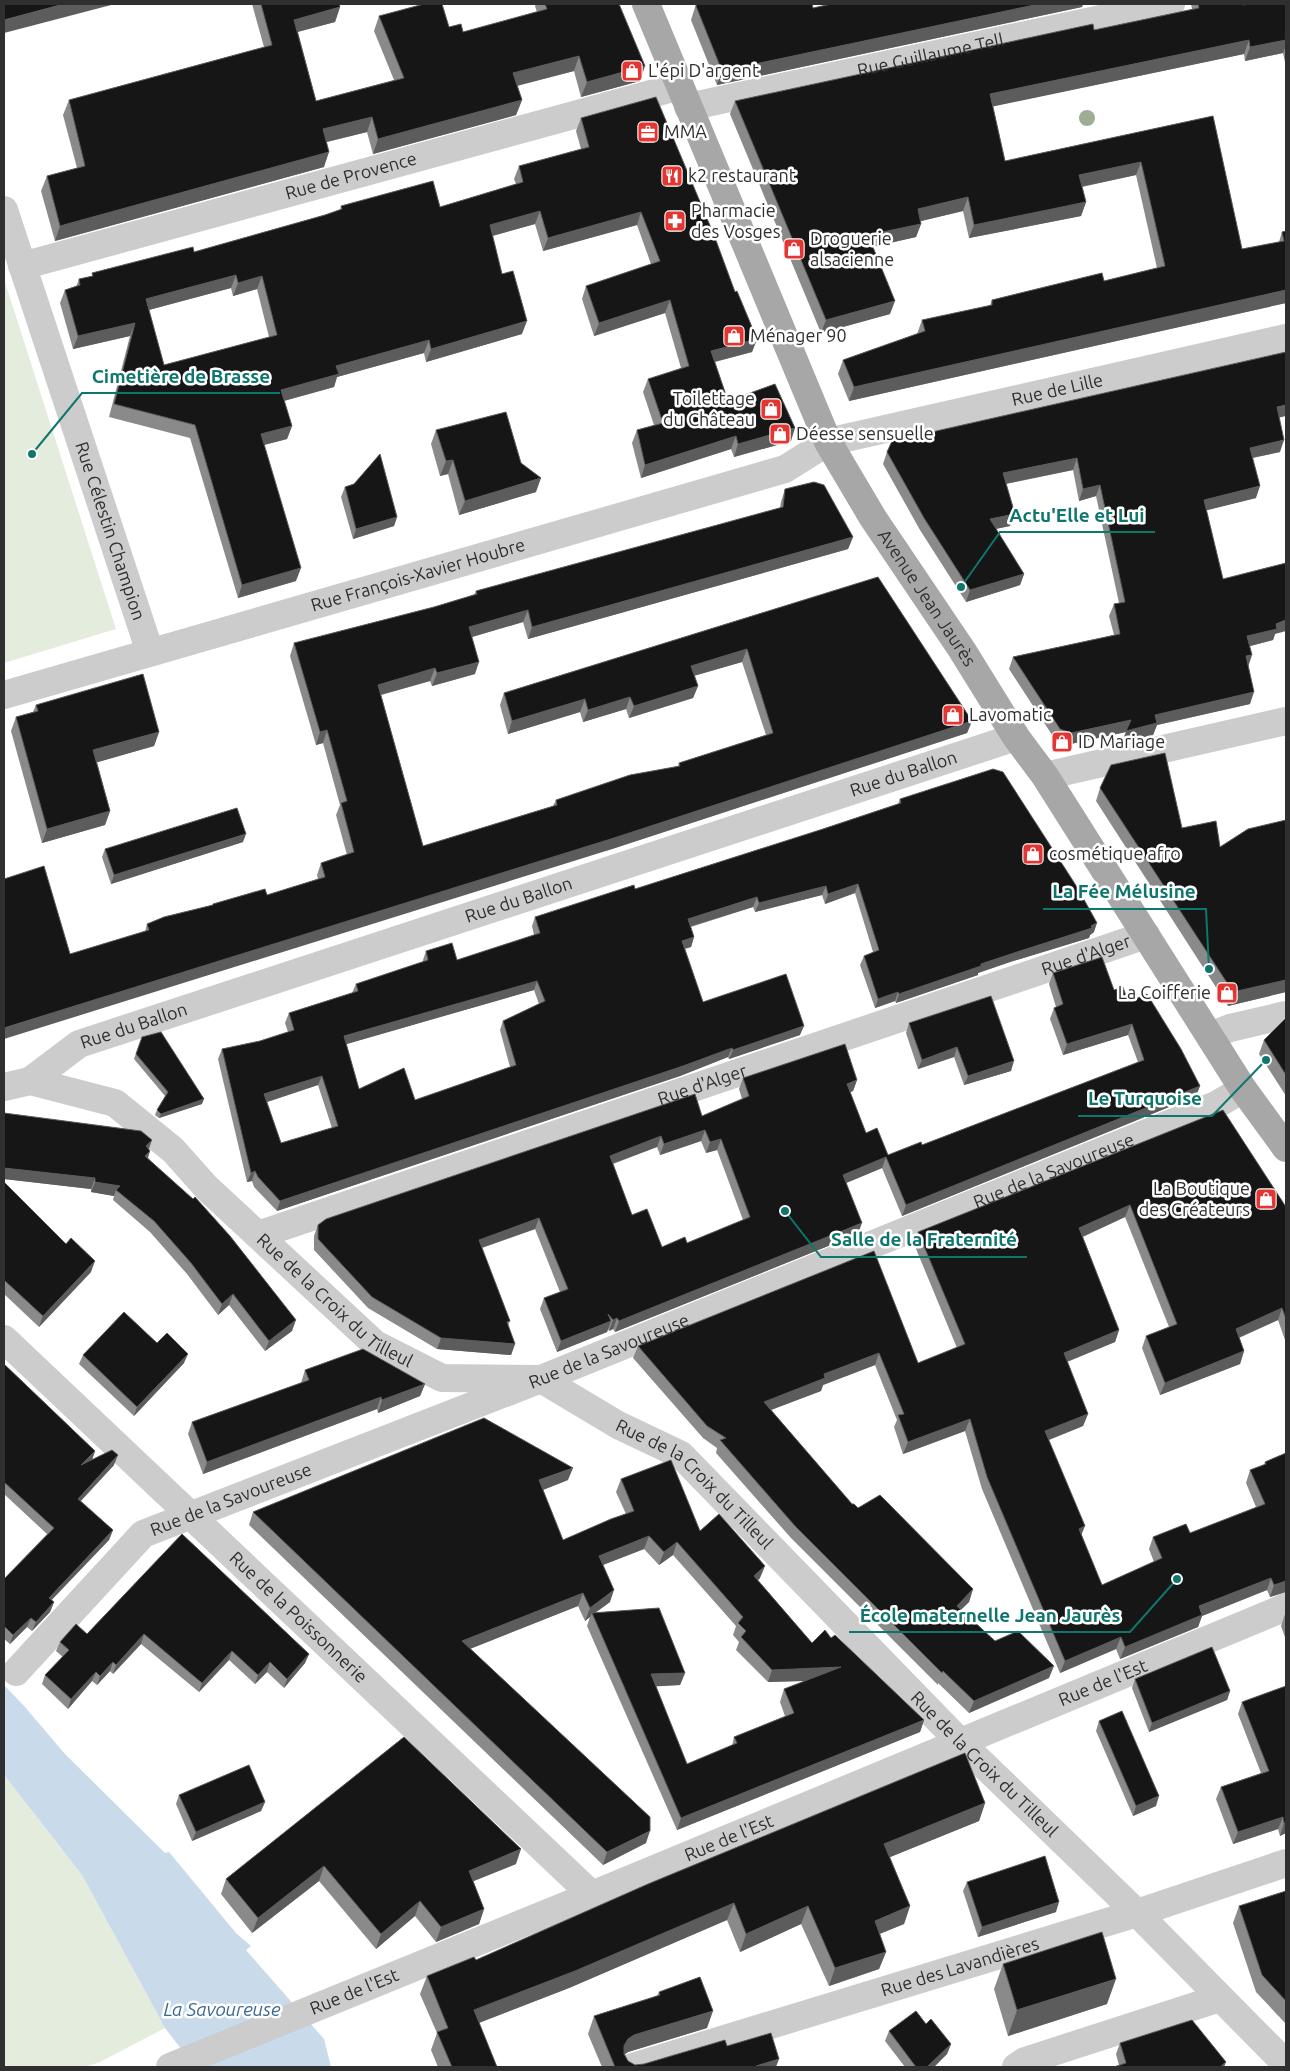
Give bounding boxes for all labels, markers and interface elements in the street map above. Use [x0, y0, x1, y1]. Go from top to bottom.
street label: Rue Guillaume Tell [855, 29, 1006, 80]
shop icon: L'épi D'argent [620, 59, 644, 83]
place label: L'épi D'argent [648, 60, 759, 80]
office icon: MMA [636, 120, 660, 144]
place label: MMA [664, 121, 707, 141]
street label: Rue de Provence [283, 148, 419, 203]
restaurant icon: k2 restaurant [660, 164, 684, 188]
place label: k2 restaurant [688, 165, 796, 185]
place label: Pharmacie des Vosges [691, 200, 781, 241]
pharmacy icon: Pharmacie des Vosges [663, 209, 687, 233]
place label: Droguerie alsacienne [810, 228, 894, 269]
shop icon: Droguerie alsacienne [782, 237, 806, 261]
shop icon: Ménager 90 [722, 324, 746, 348]
place label: Ménager 90 [750, 325, 847, 345]
callout: Cimetière de Brasse [82, 359, 280, 393]
text: Cimetière de Brasse [92, 365, 270, 387]
street label: Rue de Lille [1010, 369, 1105, 409]
place label: Toilettage du Château [663, 388, 755, 429]
shop icon: Toilettage du Château [759, 397, 783, 421]
shop icon: Déesse sensuelle [768, 422, 792, 446]
place label: Déesse sensuelle [796, 423, 934, 443]
street label: Rue Célestin Champion [72, 439, 150, 622]
callout: Actu'Elle et Lui [1000, 498, 1155, 532]
text: Actu'Elle et Lui [1009, 504, 1145, 526]
street label: Avenue Jean Jaurès [875, 525, 981, 670]
street label: Rue François-Xavier Houbre [308, 534, 527, 615]
shop icon: Lavomatic [941, 703, 965, 727]
place label: Lavomatic [969, 704, 1051, 724]
shop icon: ID Mariage [1050, 730, 1074, 754]
place label: ID Mariage [1078, 731, 1165, 751]
street label: Rue du Ballon [847, 746, 959, 800]
shop icon: cosmétique afro [1021, 842, 1045, 866]
place label: cosmétique afro [1049, 843, 1181, 863]
street label: Rue du Ballon [462, 872, 574, 926]
callout: La Fée Mélusine [1043, 875, 1206, 909]
text: La Fée Mélusine [1052, 880, 1196, 902]
street label: Rue d'Alger [1039, 930, 1133, 979]
shop icon: La Coifferie [1215, 981, 1239, 1005]
place label: La Coifferie [1118, 982, 1211, 1002]
street label: Rue du Ballon [77, 998, 189, 1052]
street label: Rue d'Alger [655, 1060, 749, 1108]
callout: Le Turquoise [1078, 1082, 1212, 1116]
text: Le Turquoise [1088, 1087, 1202, 1109]
street label: Rue de la Savoureuse [970, 1128, 1136, 1211]
place label: La Boutique des Créateurs [1139, 1178, 1250, 1219]
shop icon: La Boutique des Créateurs [1254, 1187, 1278, 1211]
callout: Salle de la Fraternité [821, 1223, 1027, 1257]
text: Salle de la Fraternité [831, 1228, 1017, 1250]
street label: Rue de la Croix du Tilleul [253, 1229, 417, 1371]
street label: Rue de la Savoureuse [526, 1309, 692, 1392]
street label: Rue de la Croix du Tilleul [613, 1414, 778, 1553]
street label: Rue de la Savoureuse [147, 1458, 314, 1539]
street label: Rue de la Poissonnerie [226, 1547, 372, 1686]
callout: École maternelle Jean Jaurès [849, 1598, 1130, 1632]
text: École maternelle Jean Jaurès [860, 1604, 1120, 1626]
street label: Rue de l'Est [1055, 1655, 1150, 1709]
street label: Rue de la Croix du Tilleul [907, 1687, 1063, 1840]
street label: Rue de l'Est [681, 1810, 776, 1865]
street label: Rue des Lavandières [878, 1933, 1041, 2000]
street label: Rue de l'Est [307, 1964, 401, 2018]
water label: La Savoureuse [163, 1998, 281, 2020]

